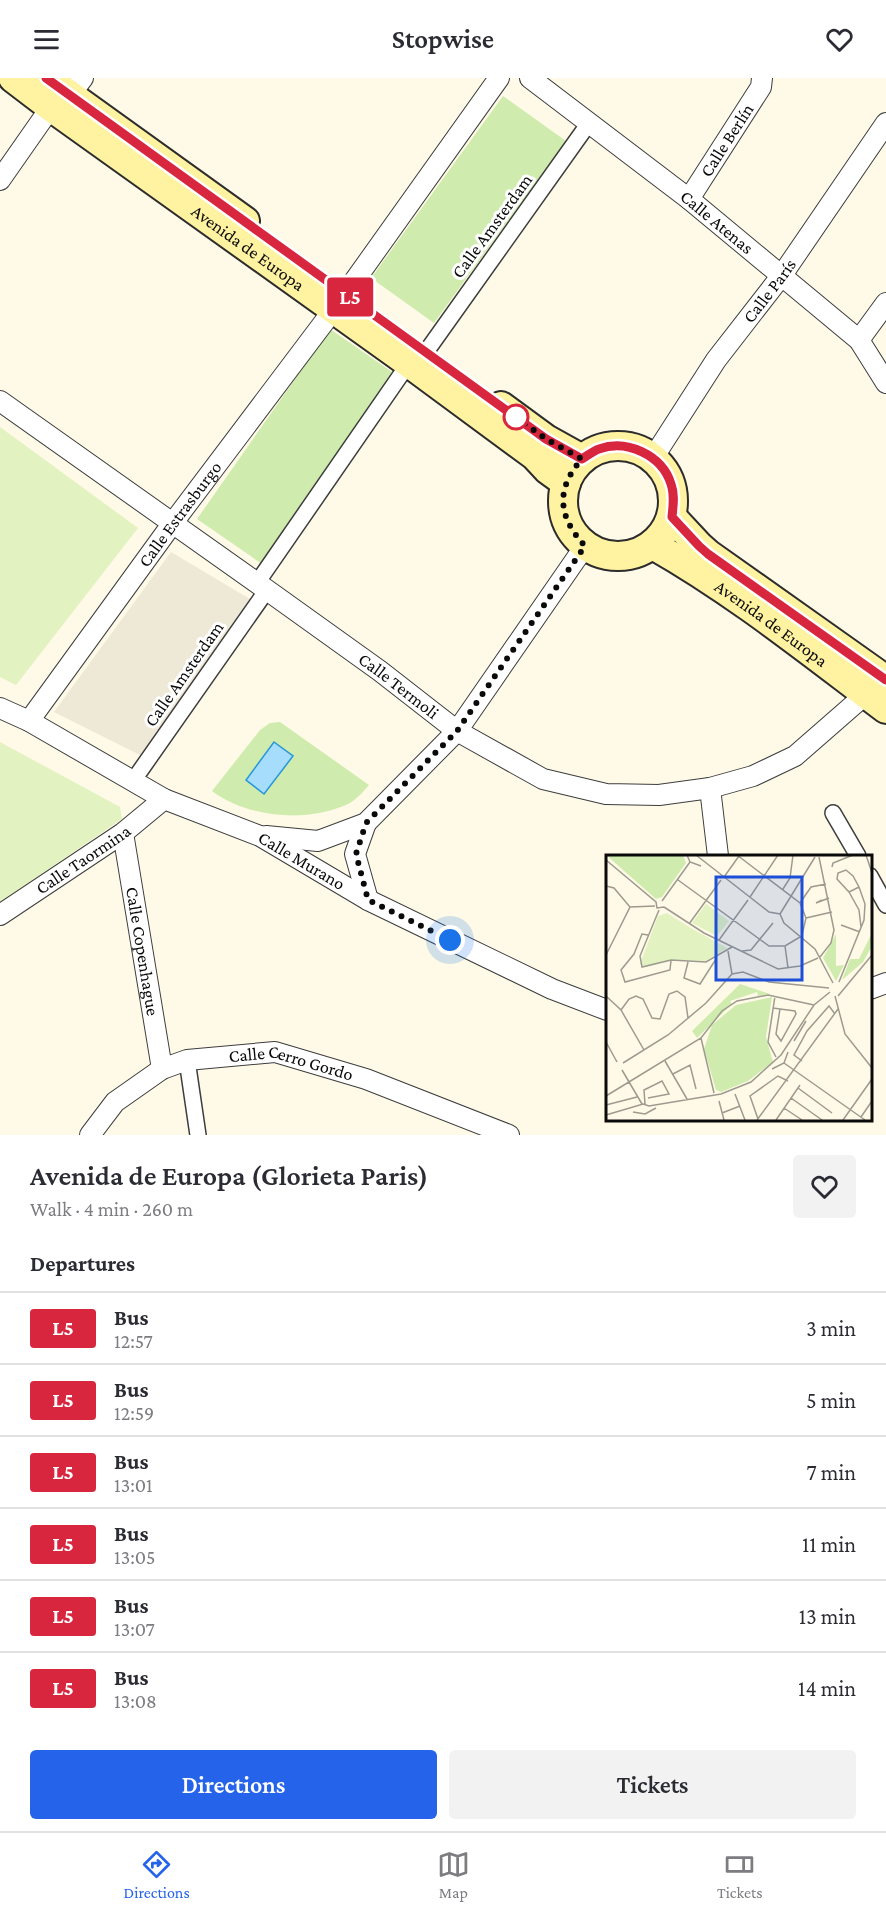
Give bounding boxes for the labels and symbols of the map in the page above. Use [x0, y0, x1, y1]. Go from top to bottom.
street label: Calle Berlín [696, 100, 758, 180]
street label: Calle Amsterdam [448, 170, 537, 282]
street label: Calle Atenas [677, 186, 757, 258]
street label: Avenida de Europa [188, 201, 308, 295]
street label: Calle París [739, 255, 800, 327]
line badge: L5 [323, 278, 377, 316]
unlabelled marker [503, 404, 529, 430]
street label: Calle Estrasburgo [134, 457, 226, 571]
street label: Avenida de Europa [711, 576, 831, 671]
street label: Calle Amsterdam [140, 617, 228, 730]
street label: Calle Termoli [355, 649, 443, 723]
street label: Calle Taormina [32, 821, 135, 898]
street label: Calle Murano [255, 827, 349, 894]
inset map [606, 855, 871, 1120]
street label: Calle Copenhague [122, 885, 163, 1017]
your location [435, 925, 465, 955]
street label: Calle Cerro Gordo [228, 1042, 356, 1085]

